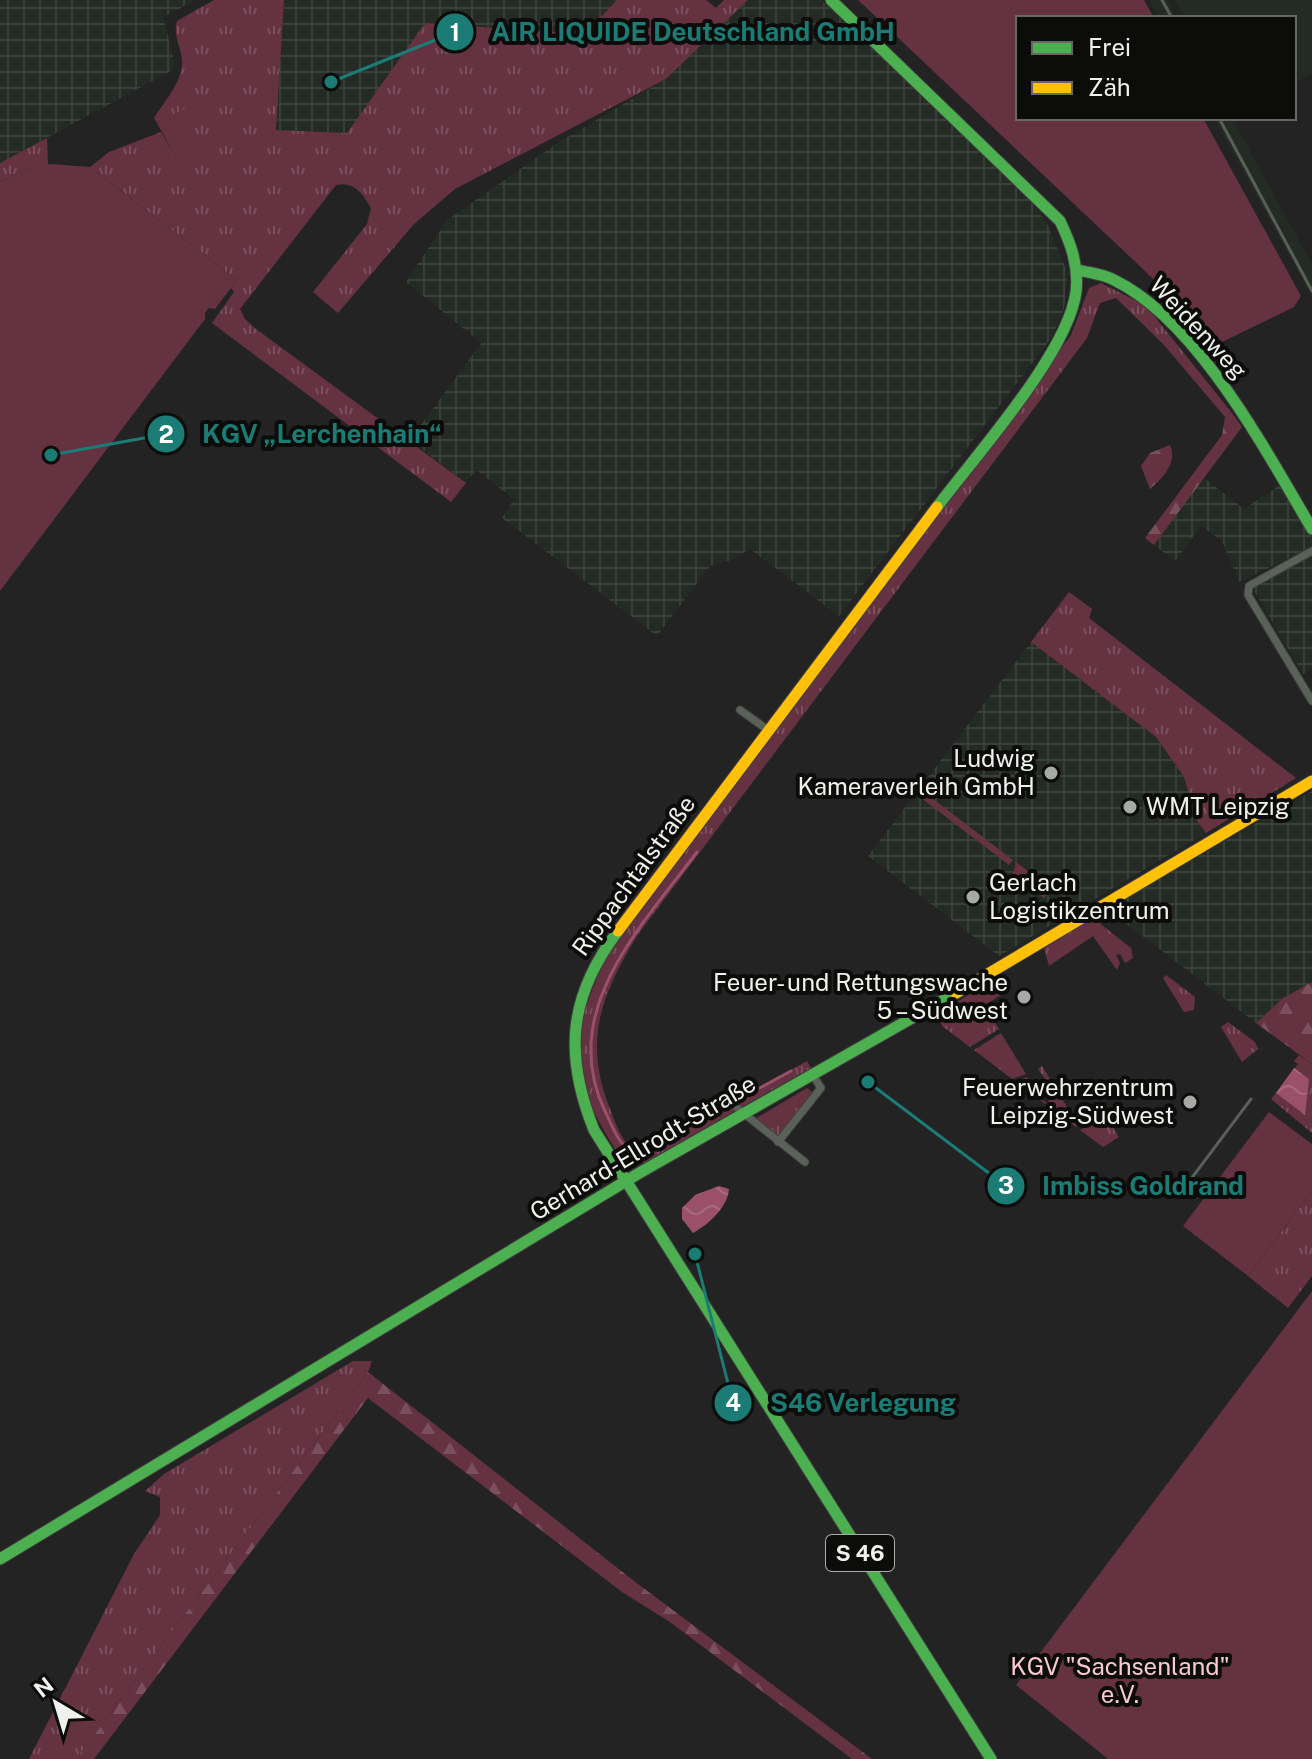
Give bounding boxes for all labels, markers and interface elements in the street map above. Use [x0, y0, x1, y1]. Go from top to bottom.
callout: AIR LIQUIDE Deutschland GmbH [435, 7, 910, 57]
text: AIR LIQUIDE Deutschland GmbH [491, 16, 895, 47]
legend [1016, 16, 1296, 120]
text: 1 [450, 18, 460, 46]
text: Frei [1088, 33, 1131, 61]
text: Zäh [1088, 73, 1131, 101]
street label: Weidenweg [1144, 270, 1253, 384]
callout: KGV „Lerchenhain“ [146, 409, 458, 459]
text: KGV „Lerchenhain“ [202, 418, 442, 449]
text: 2 [158, 420, 174, 448]
place label: Ludwig Kameraverleih GmbH [798, 744, 1035, 800]
marker: Ludwig Kameraverleih GmbH [1042, 764, 1060, 782]
street label: Rippachtalstraße [566, 790, 701, 961]
place label: WMT Leipzig [1146, 792, 1290, 820]
marker: WMT Leipzig [1121, 798, 1139, 816]
place label: Gerlach Logistikzentrum [989, 868, 1169, 924]
marker: Gerlach Logistikzentrum [964, 888, 982, 906]
place label: Feuer- und Rettungswache 5 – Südwest [713, 968, 1008, 1024]
marker: Feuer- und Rettungswache 5 – Südwest [1015, 988, 1033, 1006]
street label: Gerhard-Ellrodt-Straße [525, 1069, 760, 1226]
place label: Feuerwehrzentrum Leipzig-Südwest [962, 1073, 1174, 1129]
marker: Feuerwehrzentrum Leipzig-Südwest [1181, 1093, 1199, 1111]
callout: Imbiss Goldrand [986, 1161, 1260, 1211]
text: Imbiss Goldrand [1042, 1170, 1244, 1201]
text: 3 [998, 1171, 1014, 1199]
callout: S46 Verlegung [713, 1378, 972, 1428]
text: S46 Verlegung [770, 1387, 956, 1418]
text: 4 [725, 1388, 741, 1416]
road number: S 46 [826, 1535, 894, 1571]
park label: KGV "Sachsenland" e.V. [1010, 1652, 1230, 1708]
north arrow [16, 1663, 96, 1743]
text: N [29, 1672, 58, 1703]

